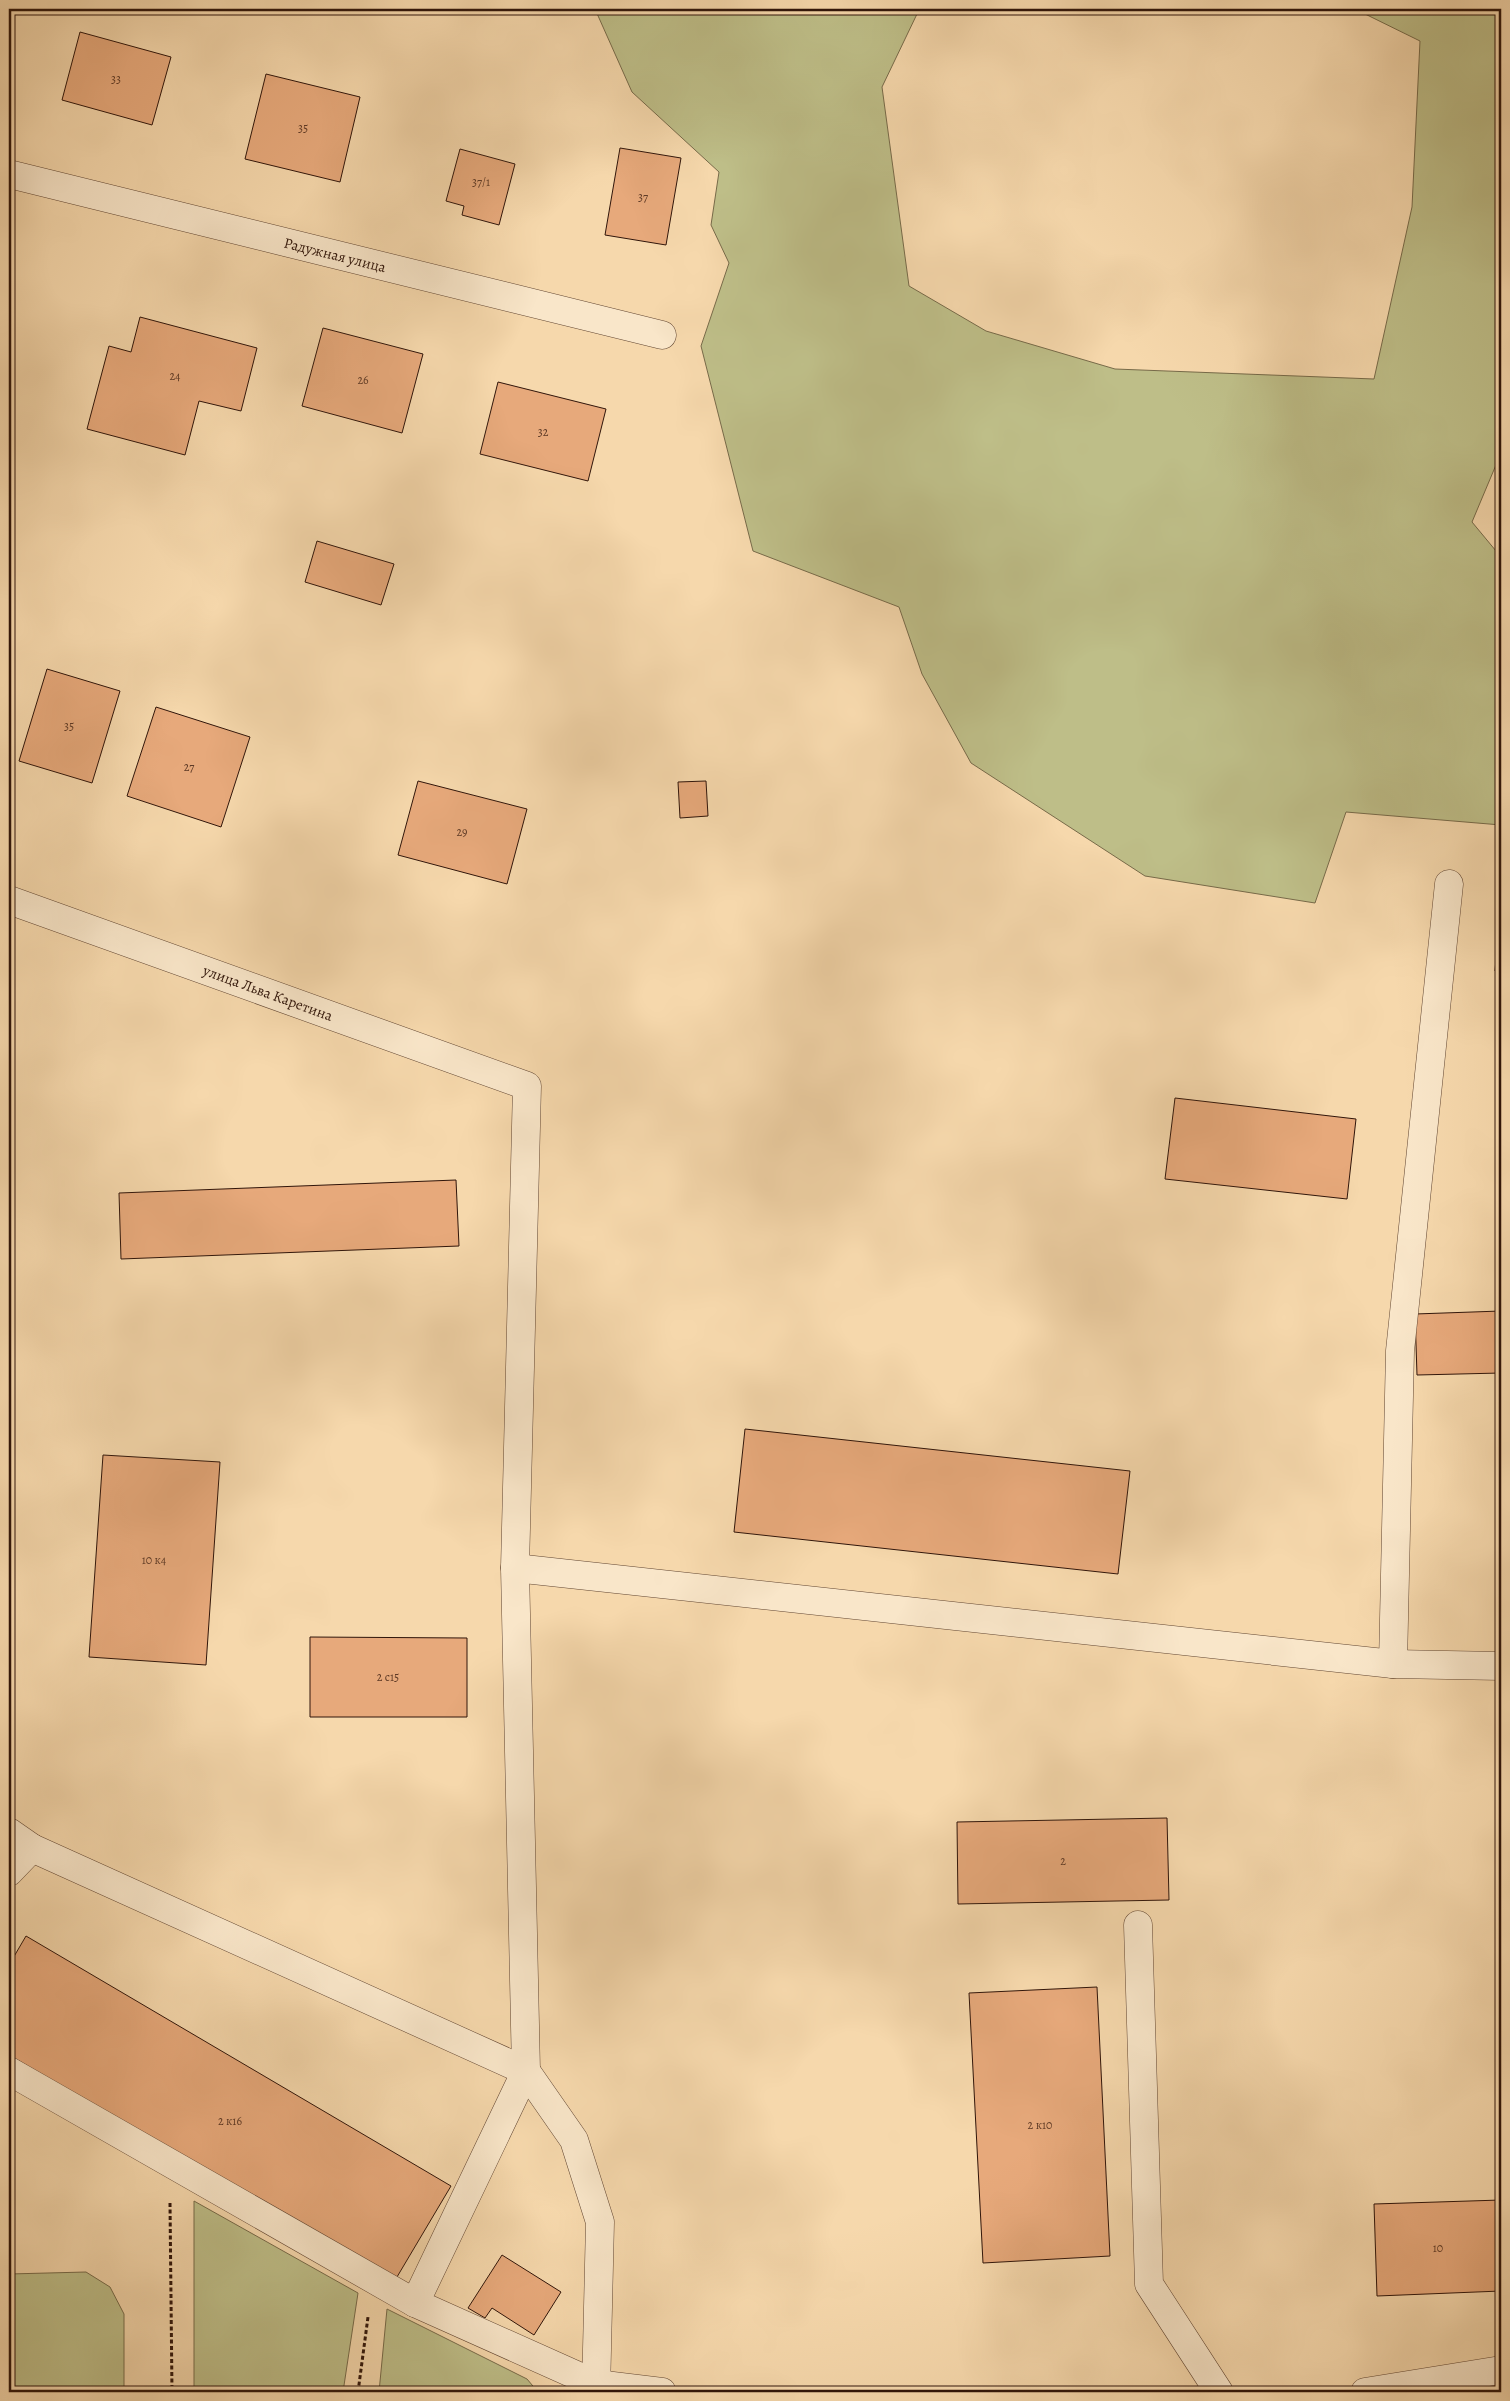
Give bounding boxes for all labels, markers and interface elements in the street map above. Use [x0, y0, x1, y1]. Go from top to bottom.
house number: 33 [111, 71, 121, 87]
house number: 35 [298, 120, 308, 136]
house number: 37/1 [472, 174, 490, 190]
house number: 37 [638, 189, 649, 205]
street label: Радужная улица [282, 233, 388, 277]
house number: 24 [169, 368, 181, 384]
house number: 26 [357, 372, 369, 388]
house number: 32 [538, 424, 549, 440]
house number: 35 [64, 718, 74, 734]
house number: 27 [184, 759, 195, 775]
house number: 29 [456, 824, 468, 840]
street label: улица Льва Каретина [199, 960, 336, 1026]
house number: 10 к4 [142, 1552, 167, 1568]
house number: 2 с15 [377, 1669, 399, 1685]
house number: 2 [1060, 1853, 1066, 1869]
house number: 2 к16 [218, 2113, 242, 2129]
house number: 2 к10 [1028, 2117, 1052, 2133]
house number: 10 [1433, 2240, 1443, 2256]

